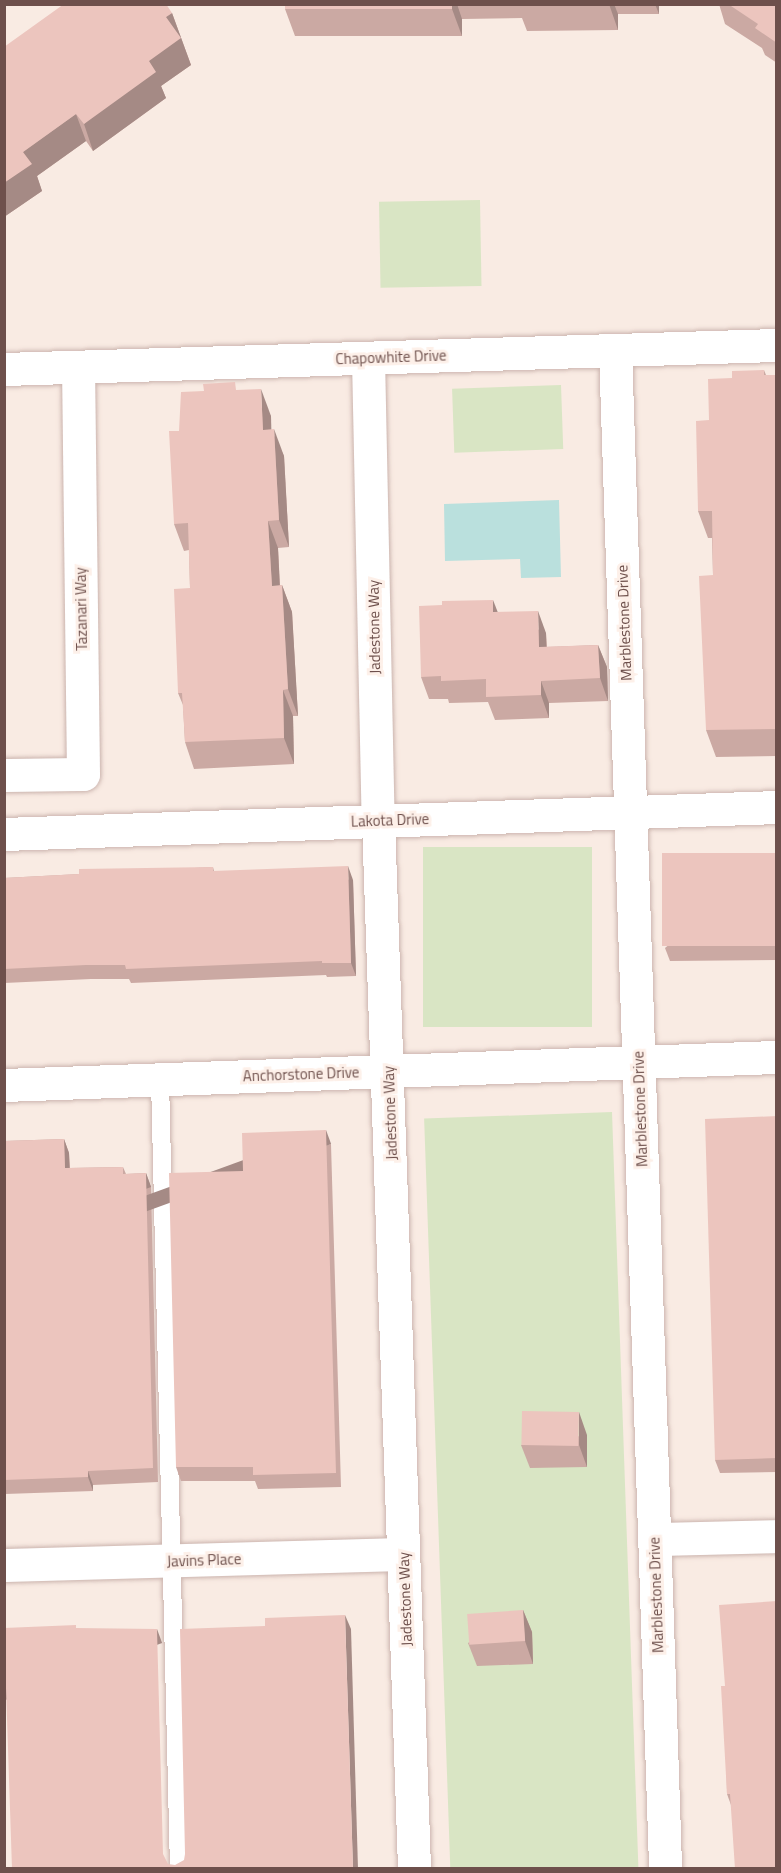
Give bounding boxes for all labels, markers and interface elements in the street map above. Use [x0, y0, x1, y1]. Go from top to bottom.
street label: Chapowhite Drive [335, 346, 447, 368]
street label: Marblestone Drive [613, 565, 635, 681]
street label: Tazanari Way [71, 567, 91, 651]
street label: Jadestone Way [364, 580, 384, 674]
street label: Lakota Drive [350, 810, 430, 830]
street label: Marblestone Drive [629, 1051, 651, 1167]
street label: Anchorstone Drive [242, 1063, 360, 1085]
street label: Jadestone Way [379, 1066, 401, 1160]
street label: Marblestone Drive [645, 1537, 667, 1653]
street label: Javins Place [166, 1550, 242, 1570]
street label: Jadestone Way [394, 1552, 416, 1646]

